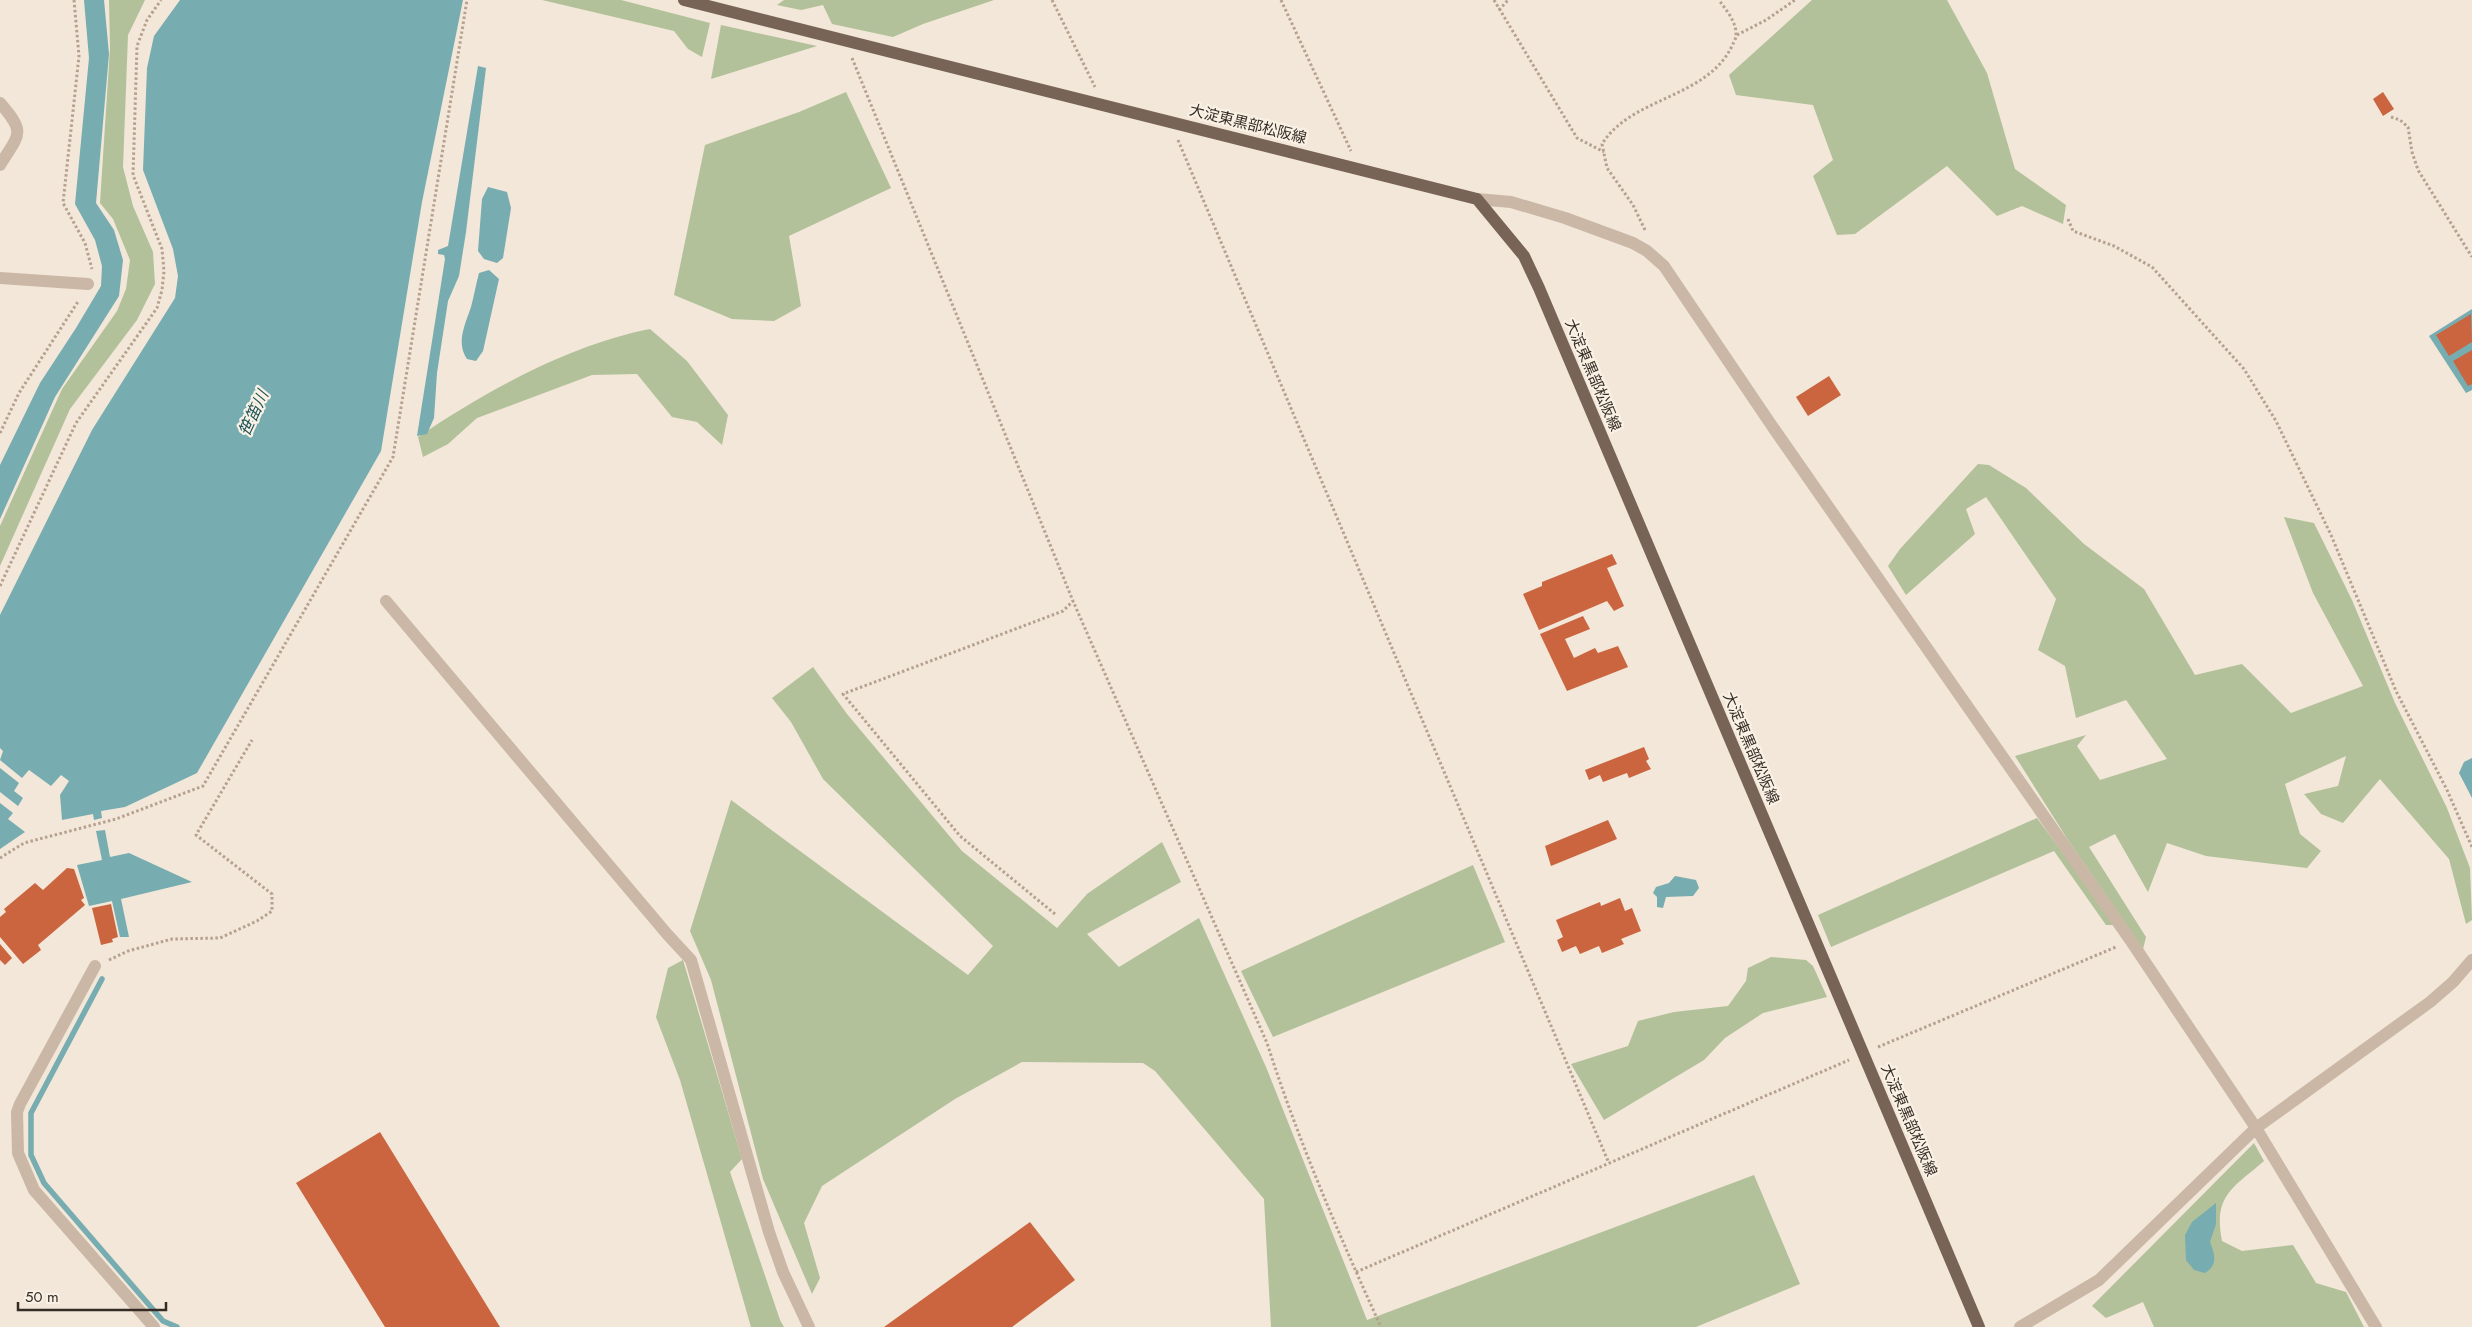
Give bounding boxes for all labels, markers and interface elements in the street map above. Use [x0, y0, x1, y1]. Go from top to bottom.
street label: 大淀東黒部松阪線 [1187, 99, 1309, 149]
street label: 大淀東黒部松阪線 [1559, 315, 1627, 435]
water label: 笹笛川 [233, 385, 275, 440]
street label: 大淀東黒部松阪線 [1717, 688, 1785, 808]
street label: 大淀東黒部松阪線 [1875, 1060, 1943, 1180]
scale bar [18, 1280, 165, 1312]
text: 50 m [25, 1286, 59, 1308]

